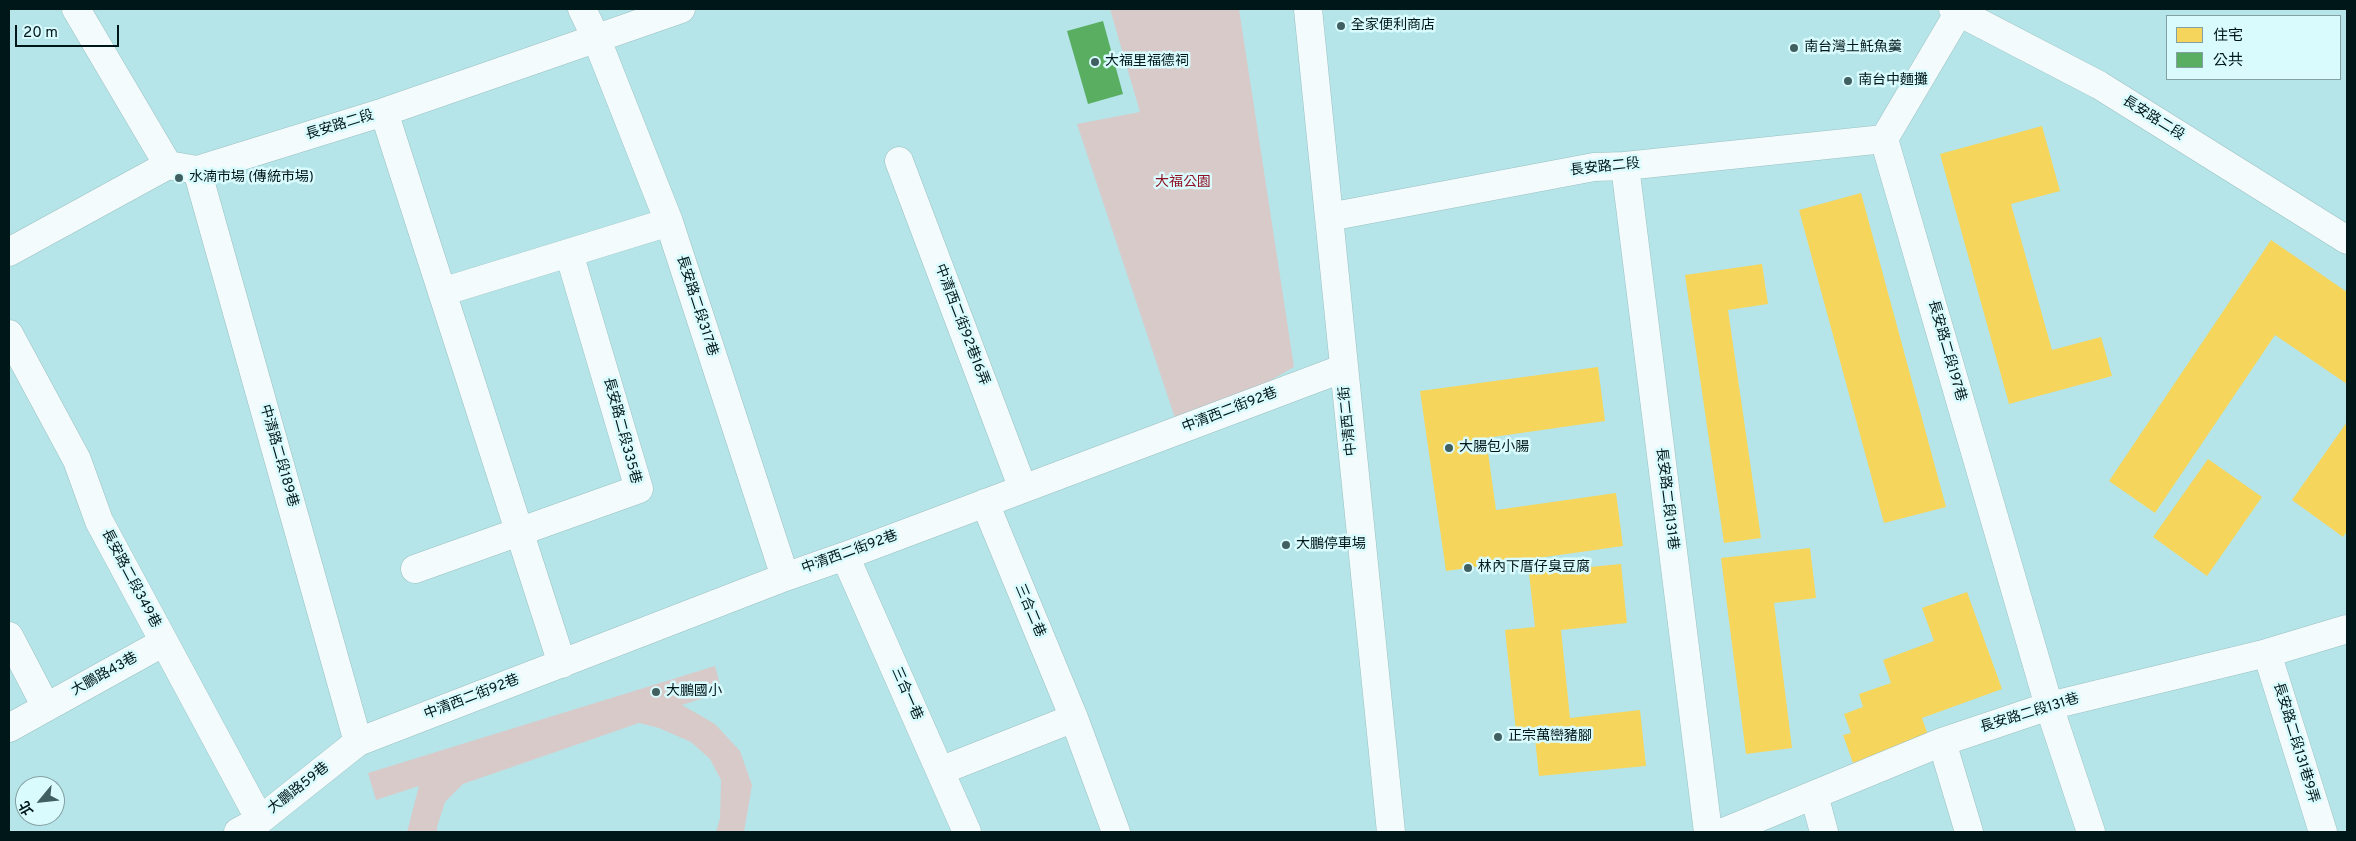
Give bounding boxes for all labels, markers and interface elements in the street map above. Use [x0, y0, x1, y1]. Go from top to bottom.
scale bar [18, 15, 121, 47]
legend [2166, 15, 2341, 80]
place label: 全家便利商店 [1351, 18, 1435, 34]
marker: 全家便利商店 [1335, 20, 1347, 32]
text: 20 m [23, 24, 58, 43]
text: 住宅 [2213, 27, 2243, 46]
place label: 南台灣土魠魚羹 [1804, 40, 1902, 56]
marker: 南台灣土魠魚羹 [1788, 42, 1800, 54]
text: 公共 [2213, 52, 2243, 71]
place label: 大福里福德祠 [1105, 54, 1189, 70]
marker: 大福里福德祠 [1089, 56, 1101, 68]
place label: 南台中麵攤 [1858, 73, 1928, 89]
marker: 南台中麵攤 [1842, 75, 1854, 87]
street label: 長安路二段 [2119, 93, 2187, 145]
street label: 長安路二段 [304, 108, 376, 144]
street label: 長安路二段 [1569, 156, 1641, 180]
place label: 水湳市場 (傳統市場) [189, 170, 314, 186]
marker: 水湳市場 (傳統市場) [173, 172, 185, 184]
park label: 大福公園 [1155, 175, 1211, 191]
street label: 長安路二段317巷 [672, 254, 720, 358]
street label: 中清西二街92巷16弄 [930, 262, 992, 388]
street label: 長安路二段197巷 [1924, 298, 1968, 404]
street label: 長安路二段335巷 [599, 376, 643, 486]
street label: 中清西二街92巷 [1180, 385, 1280, 437]
street label: 中清西二街 [1337, 385, 1361, 457]
street label: 中清路二段189巷 [255, 403, 301, 509]
place label: 大腸包小腸 [1459, 440, 1529, 456]
marker: 大腸包小腸 [1443, 442, 1455, 454]
street label: 長安路二段131巷 [1651, 447, 1681, 551]
street label: 長安路二段349巷 [97, 527, 163, 631]
street label: 中清西二街92巷 [800, 528, 900, 578]
place label: 大鵬停車場 [1296, 537, 1366, 553]
marker: 大鵬停車場 [1280, 539, 1292, 551]
place label: 林內下厝仔臭豆腐 [1478, 560, 1590, 576]
marker: 林內下厝仔臭豆腐 [1462, 562, 1474, 574]
street label: 三合二巷 [1010, 582, 1048, 640]
street label: 大鵬路43巷 [69, 650, 141, 700]
street label: 三合一巷 [887, 665, 925, 723]
street label: 中清西二街92巷 [422, 672, 522, 724]
street label: 長安路二段131巷9弄 [2269, 681, 2321, 805]
place label: 大鵬國小 [666, 684, 722, 700]
marker: 大鵬國小 [650, 686, 662, 698]
street label: 長安路二段131巷 [1978, 691, 2082, 737]
place label: 正宗萬巒豬腳 [1508, 729, 1592, 745]
marker: 正宗萬巒豬腳 [1492, 731, 1504, 743]
street label: 大鵬路59巷 [265, 760, 333, 818]
north arrow [15, 776, 65, 826]
text: 北 [16, 798, 38, 818]

